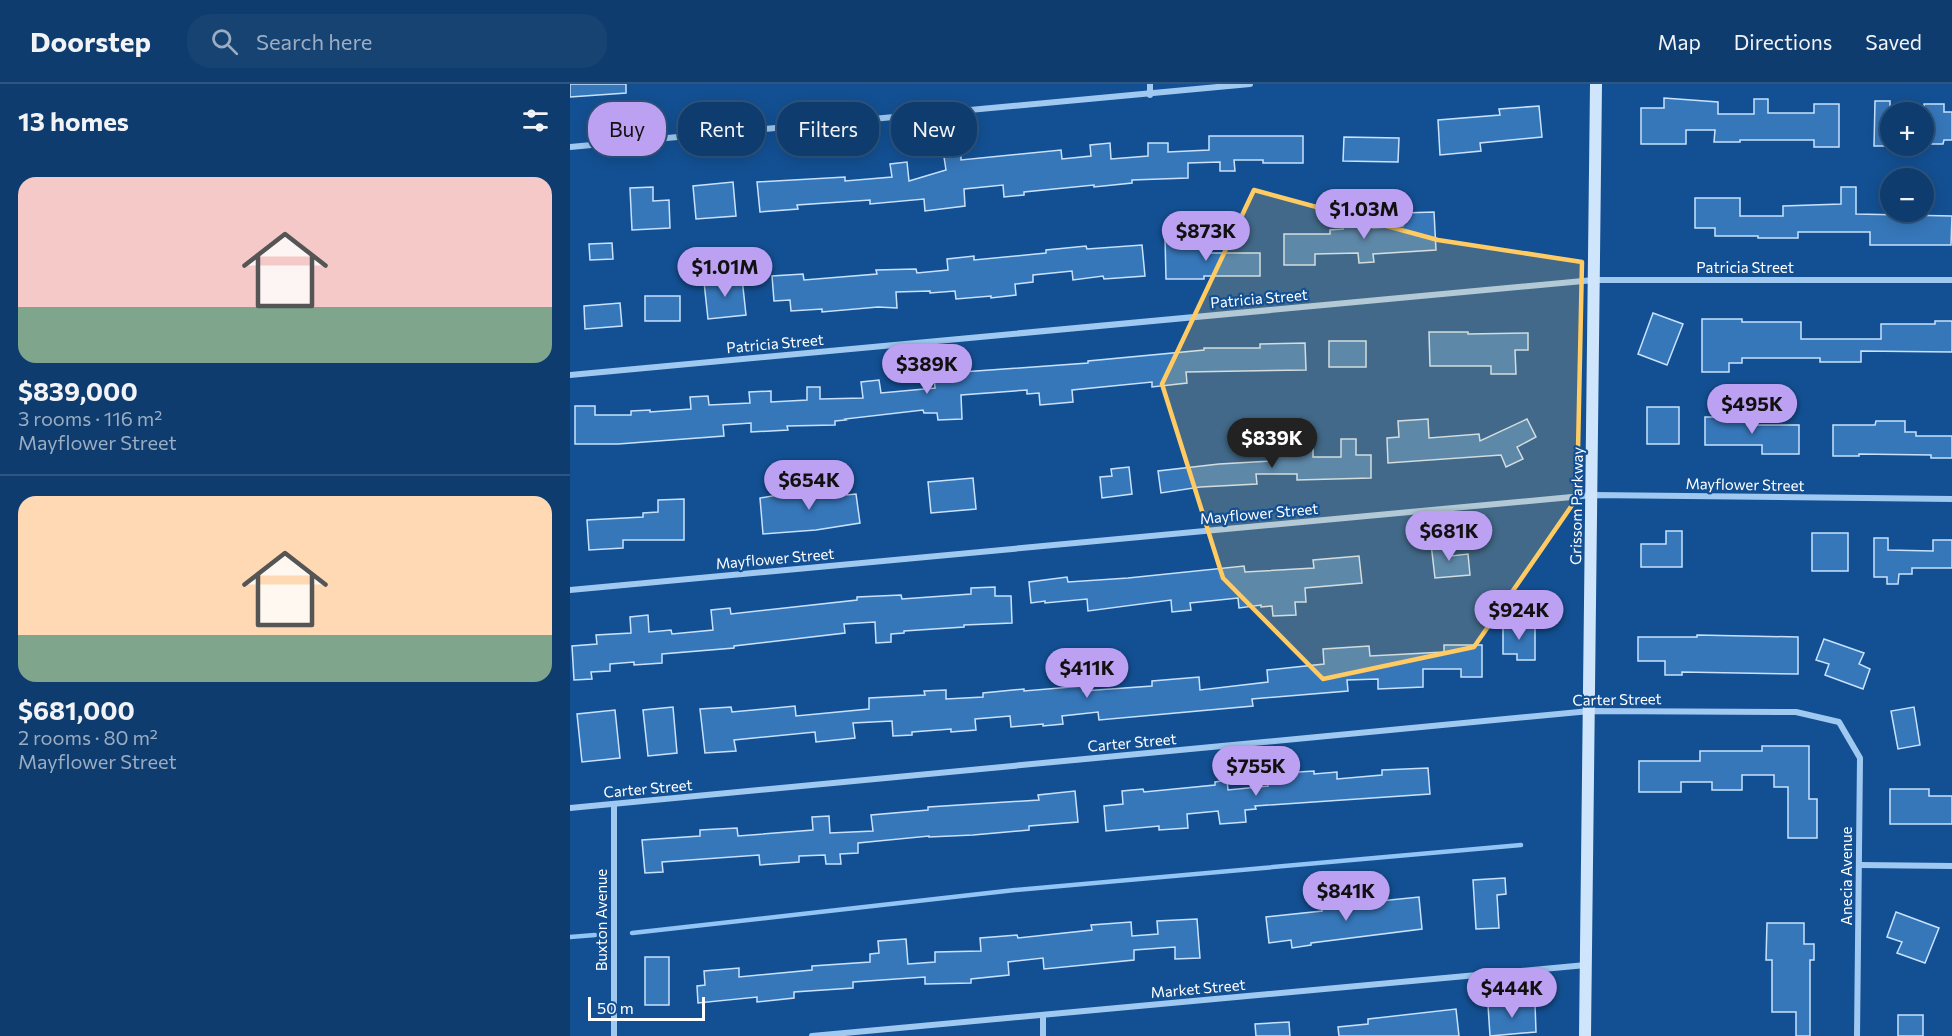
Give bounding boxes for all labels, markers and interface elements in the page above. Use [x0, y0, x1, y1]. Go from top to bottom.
search box [187, 14, 607, 68]
text: Doorstep [30, 24, 151, 58]
icon: search [208, 25, 241, 58]
text: Search here [256, 28, 372, 55]
text: Map [1658, 29, 1701, 54]
text: Directions [1734, 29, 1832, 54]
text: Saved [1865, 29, 1922, 54]
chip: Buy [588, 102, 666, 156]
chip: Rent [678, 102, 765, 156]
chip: Filters [777, 102, 879, 156]
chip: New [891, 102, 977, 156]
map controls [1880, 102, 1934, 222]
button: + [1880, 102, 1934, 156]
icon: filters [519, 104, 552, 137]
text: 13 homes [18, 105, 129, 136]
button: − [1880, 168, 1934, 222]
pin: $1.03M [1315, 189, 1413, 240]
text: $1.03M [1329, 196, 1399, 220]
pin: $873K [1164, 211, 1248, 262]
icon: home [231, 216, 339, 324]
text: $873K [1176, 218, 1236, 242]
pin: $1.01M [676, 247, 774, 298]
text: $1.01M [691, 254, 759, 278]
street label: Patricia Street [1696, 258, 1794, 276]
street label: Patricia Street [1209, 285, 1308, 311]
street label: Patricia Street [725, 330, 824, 356]
pin: $389K [885, 344, 969, 395]
text: $389K [896, 351, 958, 375]
text: $839,000 [18, 375, 138, 406]
pin: $495K [1710, 384, 1794, 435]
text: $495K [1721, 391, 1783, 415]
text: 3 rooms · 116 m² [18, 406, 162, 430]
pin: $839K [1230, 418, 1314, 469]
text: $839K [1241, 425, 1303, 449]
text: Mayflower Street [18, 430, 177, 454]
street label: Grissom Parkway [1566, 447, 1586, 565]
pin: $654K [767, 460, 851, 511]
text: $654K [778, 467, 840, 491]
street label: Mayflower Street [1685, 474, 1805, 494]
street label: Mayflower Street [1199, 499, 1319, 527]
pin: $681K [1407, 511, 1491, 562]
text: $681K [1419, 518, 1479, 542]
icon: home [231, 535, 339, 643]
street label: Mayflower Street [715, 544, 835, 572]
pin: $924K [1477, 590, 1561, 641]
text: $924K [1488, 597, 1550, 621]
pin: $411K [1045, 648, 1129, 699]
text: $411K [1059, 655, 1115, 679]
street label: Carter Street [1572, 689, 1662, 709]
text: $681,000 [18, 694, 135, 725]
text: 2 rooms · 80 m² [18, 725, 158, 749]
street label: Carter Street [1087, 729, 1177, 755]
pin: $755K [1214, 746, 1298, 797]
text: Mayflower Street [18, 749, 177, 773]
text: $755K [1226, 753, 1286, 777]
street label: Carter Street [603, 775, 693, 801]
street label: Anecia Avenue [1837, 826, 1855, 925]
street label: Buxton Avenue [592, 869, 610, 971]
pin: $841K [1304, 871, 1388, 922]
text: $841K [1317, 878, 1375, 902]
pin: $444K [1470, 968, 1554, 1019]
street label: Market Street [1150, 975, 1246, 1001]
text: $444K [1481, 975, 1543, 999]
scale bar [588, 994, 705, 1022]
text: 50 m [597, 998, 634, 1017]

